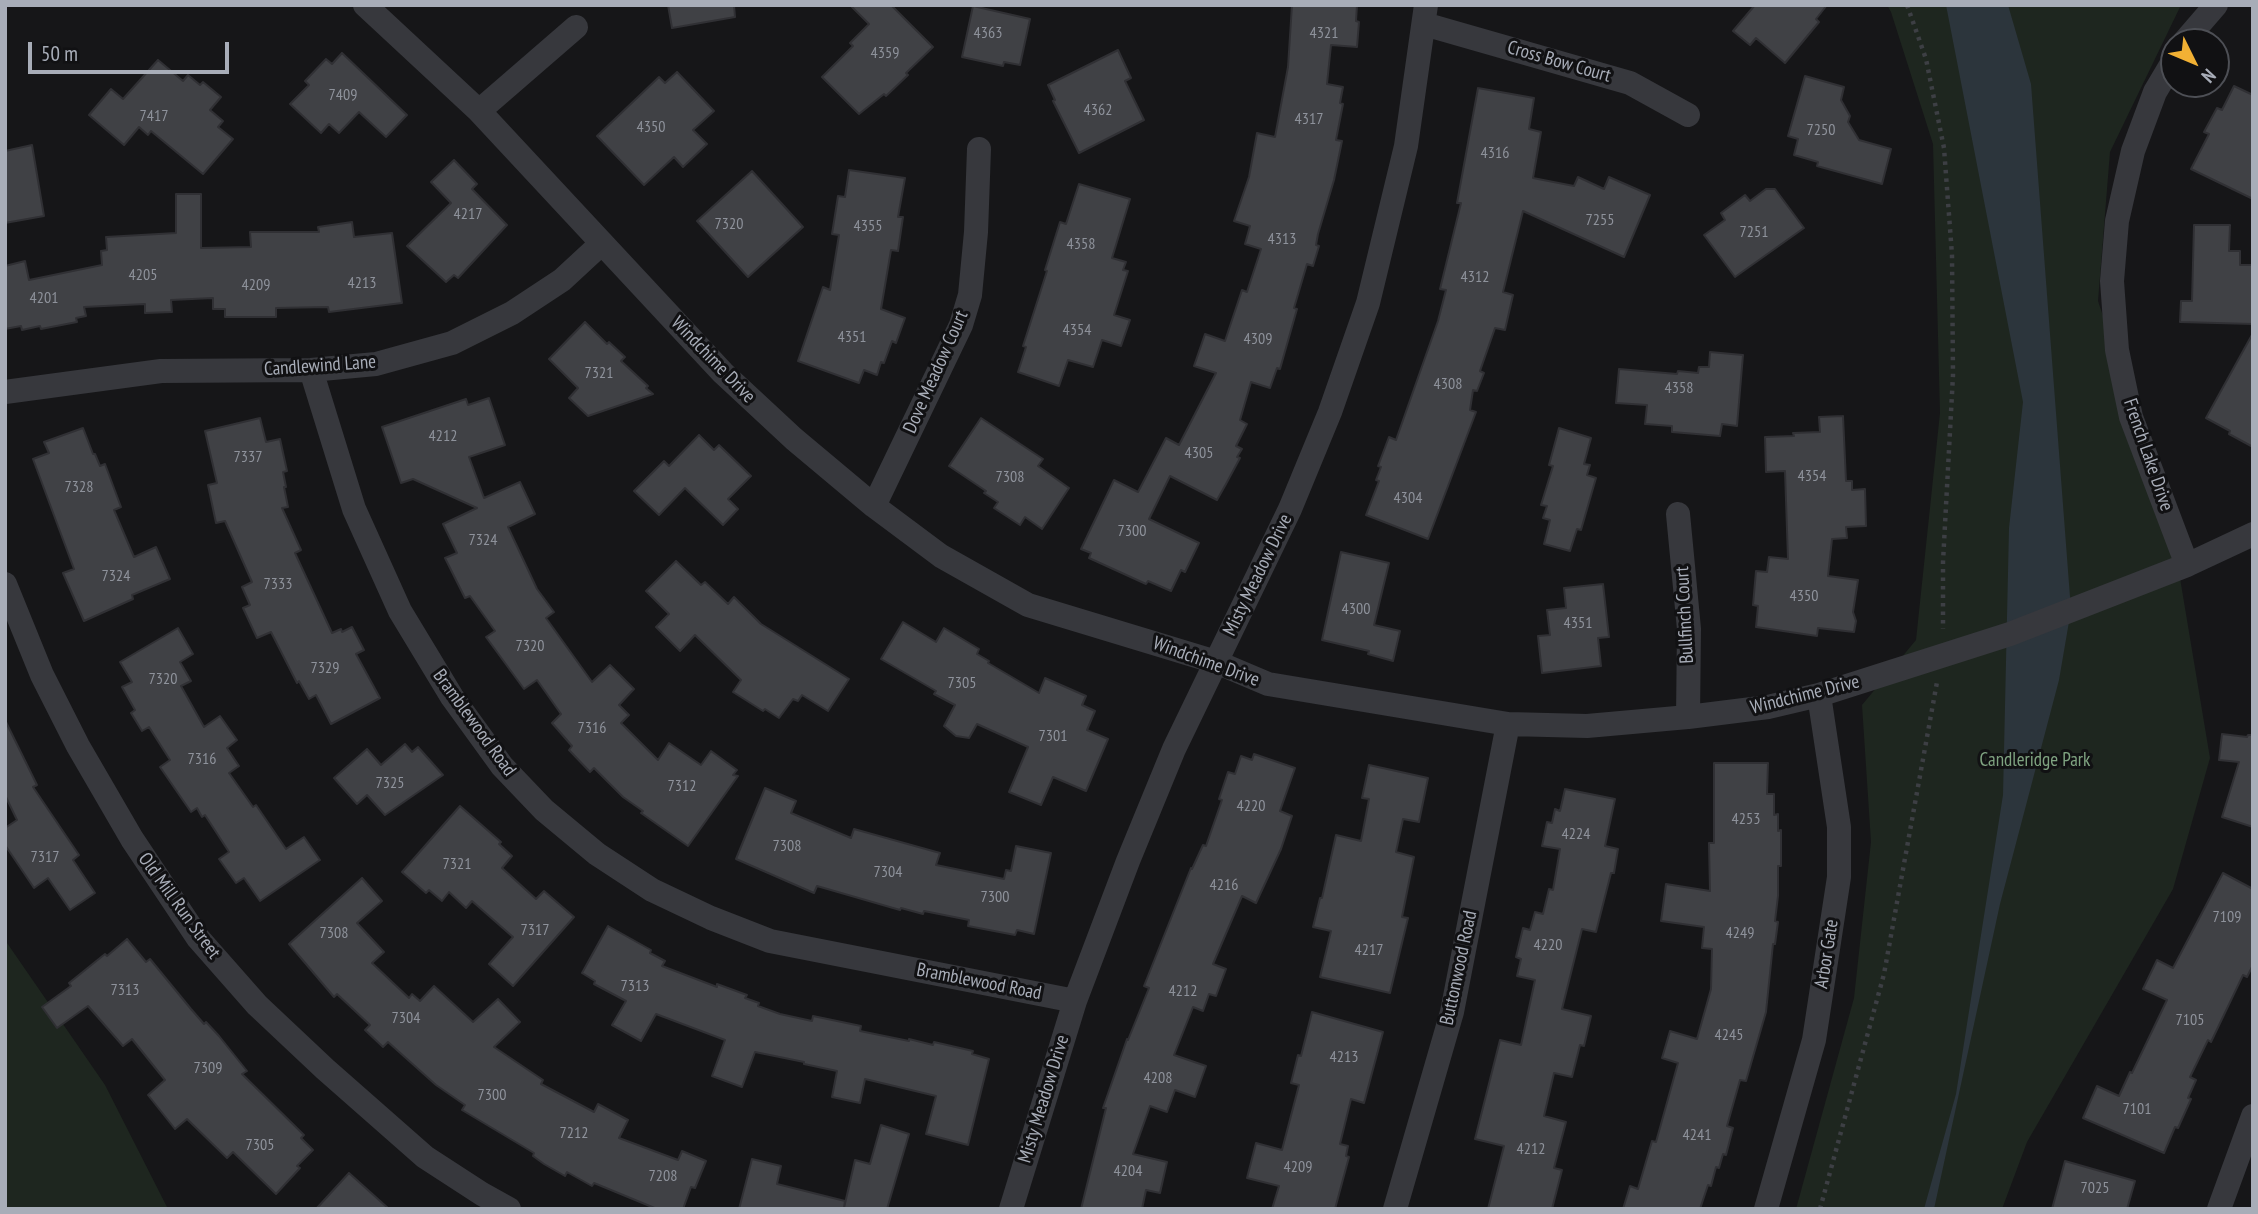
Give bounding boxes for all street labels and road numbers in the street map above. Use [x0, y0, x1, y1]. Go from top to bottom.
street label: Cross Bow Court [1505, 36, 1613, 88]
street label: Dove Meadow Court [899, 307, 973, 437]
street label: Windchime Drive [666, 312, 760, 408]
street label: Candlewind Lane [263, 351, 377, 381]
street label: French Lake Drive [2118, 396, 2178, 514]
street label: Misty Meadow Drive [1219, 510, 1297, 640]
street label: Bullfinch Court [1671, 566, 1699, 664]
street label: Windchime Drive [1150, 632, 1262, 692]
street label: Bramblewood Road [428, 665, 520, 781]
street label: Windchime Drive [1748, 670, 1862, 720]
street label: Old Mill Run Street [133, 849, 225, 963]
street label: Buttonwood Road [1436, 909, 1482, 1027]
street label: Arbor Gate [1810, 918, 1844, 990]
street label: Bramblewood Road [915, 959, 1043, 1005]
street label: Misty Meadow Drive [1014, 1032, 1074, 1166]

